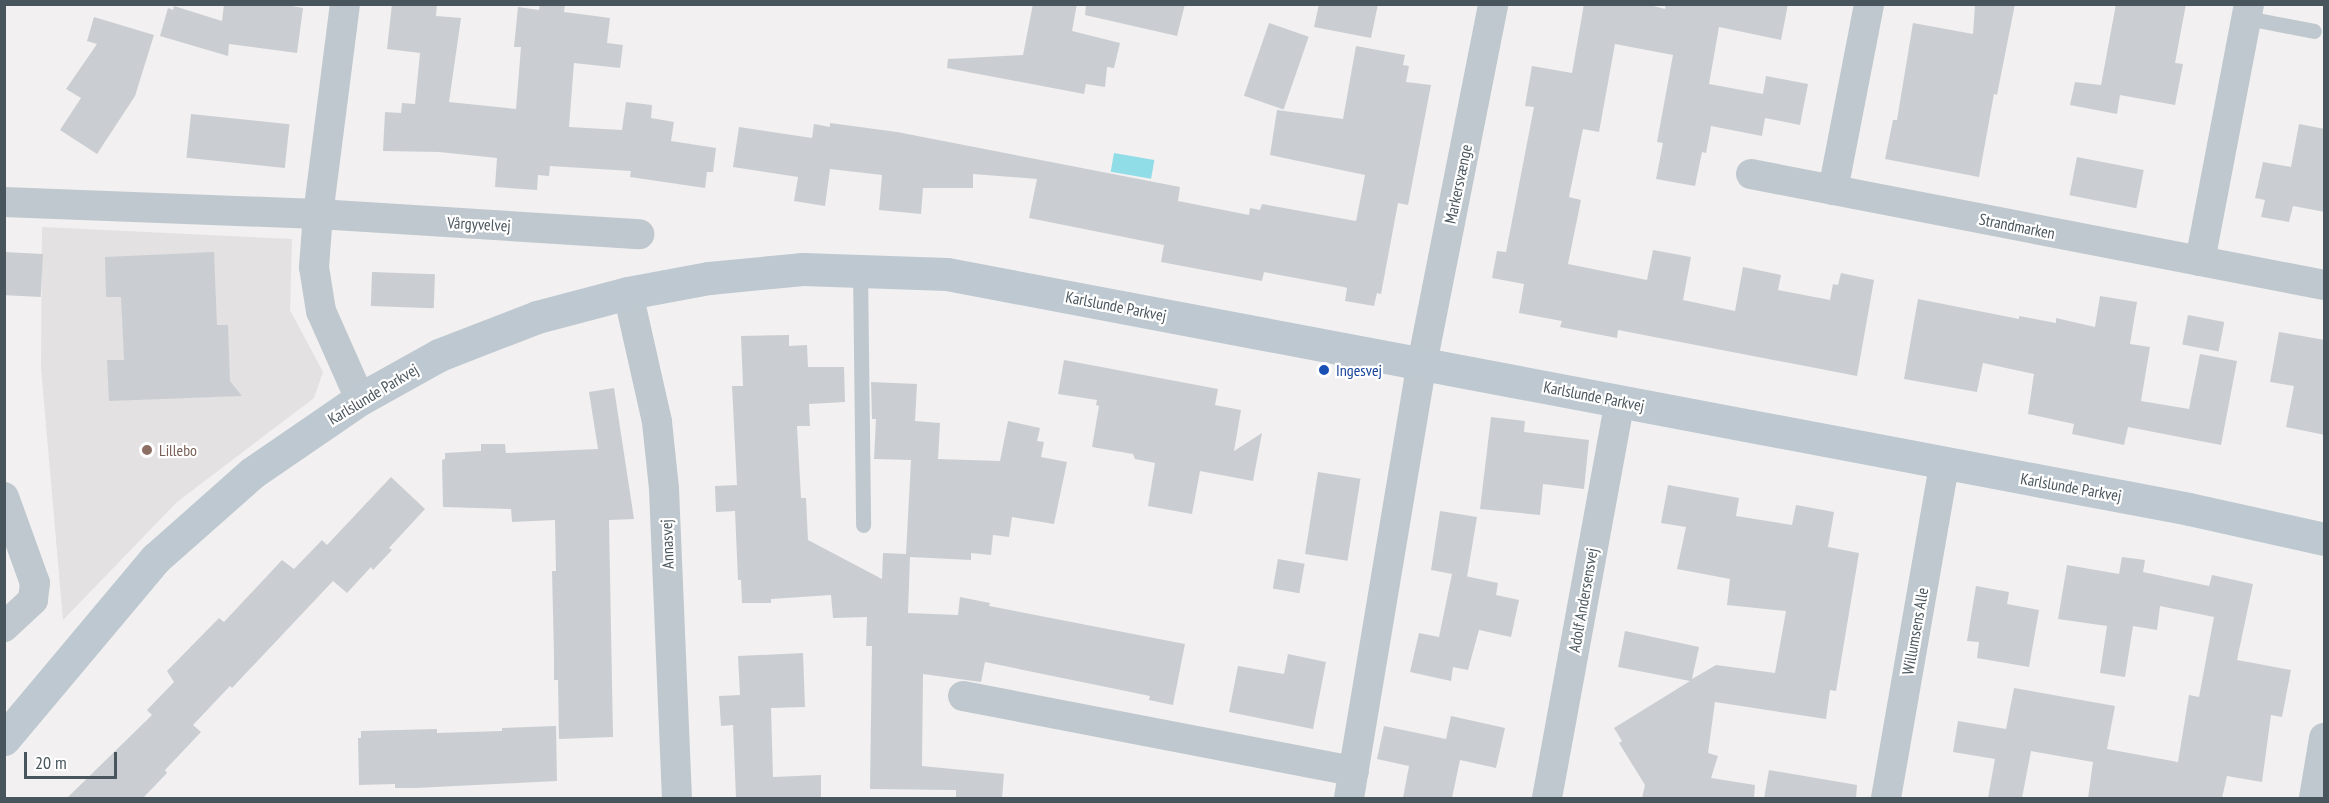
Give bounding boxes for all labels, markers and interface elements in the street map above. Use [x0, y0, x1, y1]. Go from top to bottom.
street label: Markersvænge [1440, 143, 1476, 225]
street label: Strandmarken [1977, 209, 2057, 243]
street label: Vårgyvelvej [447, 213, 511, 235]
street label: Karlslunde Parkvej [1064, 287, 1168, 325]
street label: Karlslunde Parkvej [324, 359, 422, 429]
place label: Ingesvej [1336, 360, 1382, 380]
marker: Ingesvej [1317, 363, 1331, 377]
street label: Karlslunde Parkvej [1542, 377, 1646, 415]
place label: Lillebo [159, 440, 197, 460]
marker: Lillebo [140, 443, 154, 457]
street label: Karlslunde Parkvej [2019, 469, 2123, 505]
street label: Annasvej [657, 519, 677, 569]
street label: Adolf Andersensvej [1564, 546, 1602, 654]
street label: Willumsens Alle [1898, 586, 1932, 676]
scale bar [27, 740, 120, 778]
text: 20 m [35, 751, 67, 774]

